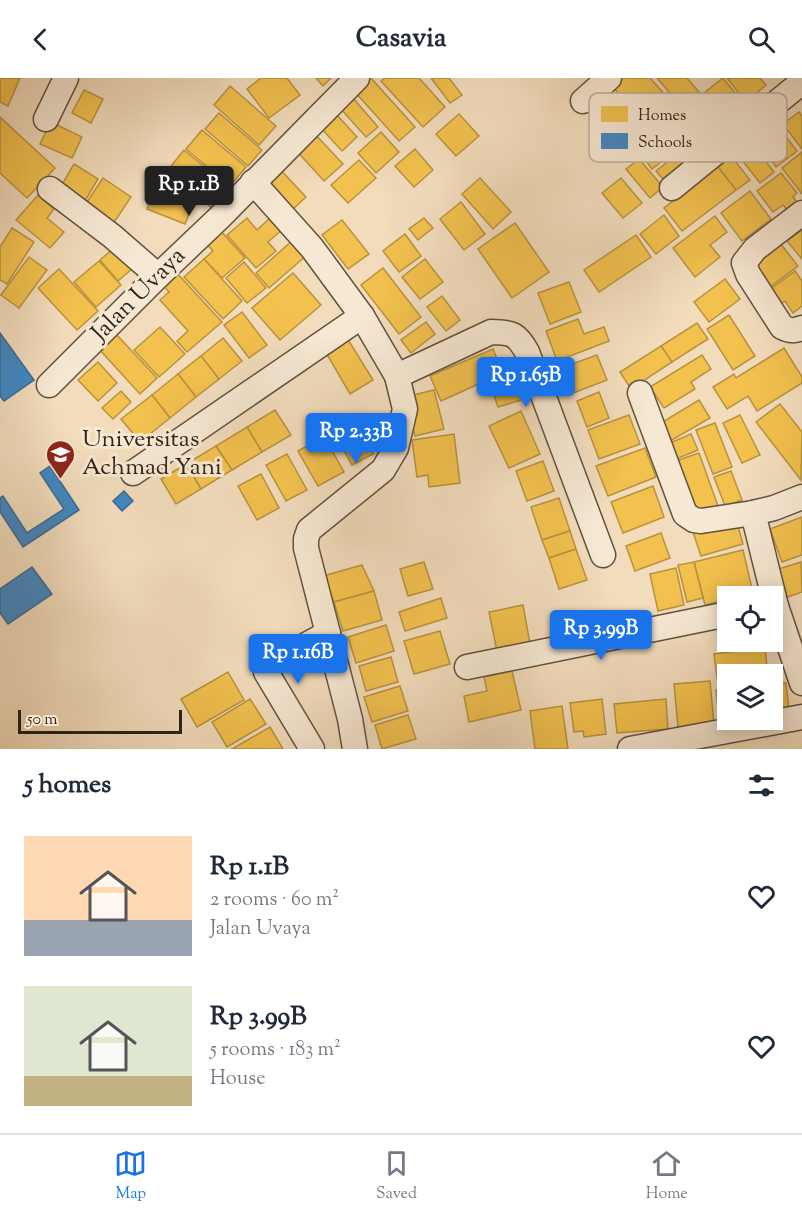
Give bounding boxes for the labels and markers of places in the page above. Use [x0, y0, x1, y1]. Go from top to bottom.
pin: Rp 1.1B [134, 166, 244, 217]
pin: Rp 1.65B [464, 357, 588, 408]
pin: Rp 2.33B [294, 413, 418, 464]
place label: Universitas Achmad Yani [82, 423, 222, 485]
school or university icon: Universitas Achmad Yani [45, 438, 77, 480]
pin: Rp 3.99B [539, 610, 663, 661]
pin: Rp 1.16B [236, 634, 360, 685]

